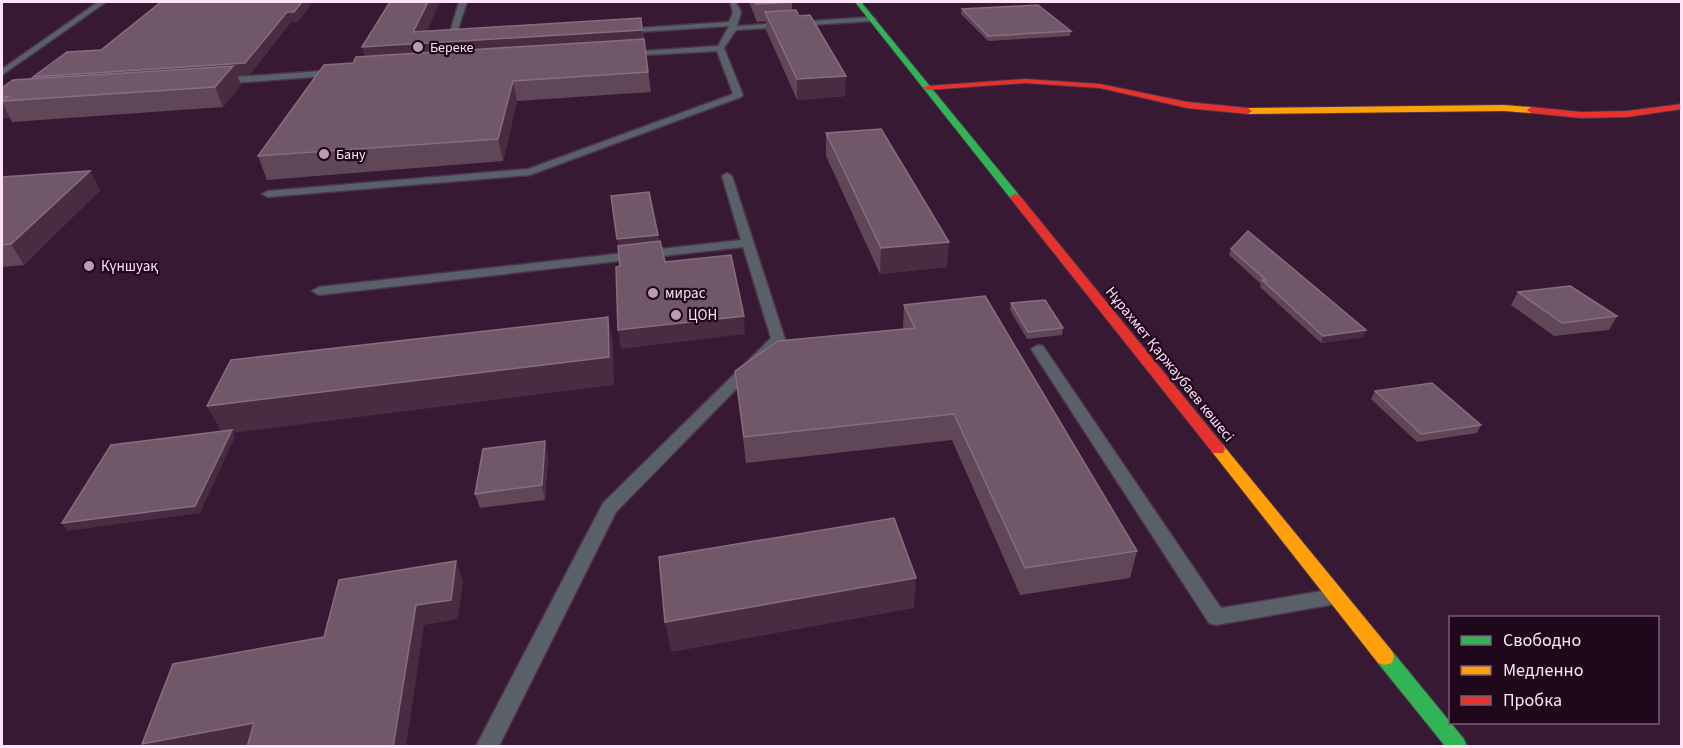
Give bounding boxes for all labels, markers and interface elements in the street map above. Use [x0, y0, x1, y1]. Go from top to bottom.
place label: Береке [430, 38, 473, 58]
marker: Береке [411, 40, 425, 54]
place label: Бану [336, 145, 366, 165]
marker: Бану [317, 147, 331, 161]
place label: Күншуақ [101, 256, 158, 277]
marker: Күншуақ [82, 259, 96, 273]
street label: Нұрахмет Қаржаубаев көшесі [1100, 282, 1239, 446]
place label: мирас [665, 283, 706, 304]
marker: мирас [646, 286, 660, 300]
place label: ЦОН [688, 305, 717, 326]
marker: ЦОН [669, 308, 683, 322]
legend [1449, 616, 1659, 724]
text: Свободно [1503, 628, 1581, 653]
text: Медленно [1503, 658, 1583, 683]
text: Пробка [1503, 688, 1562, 713]

